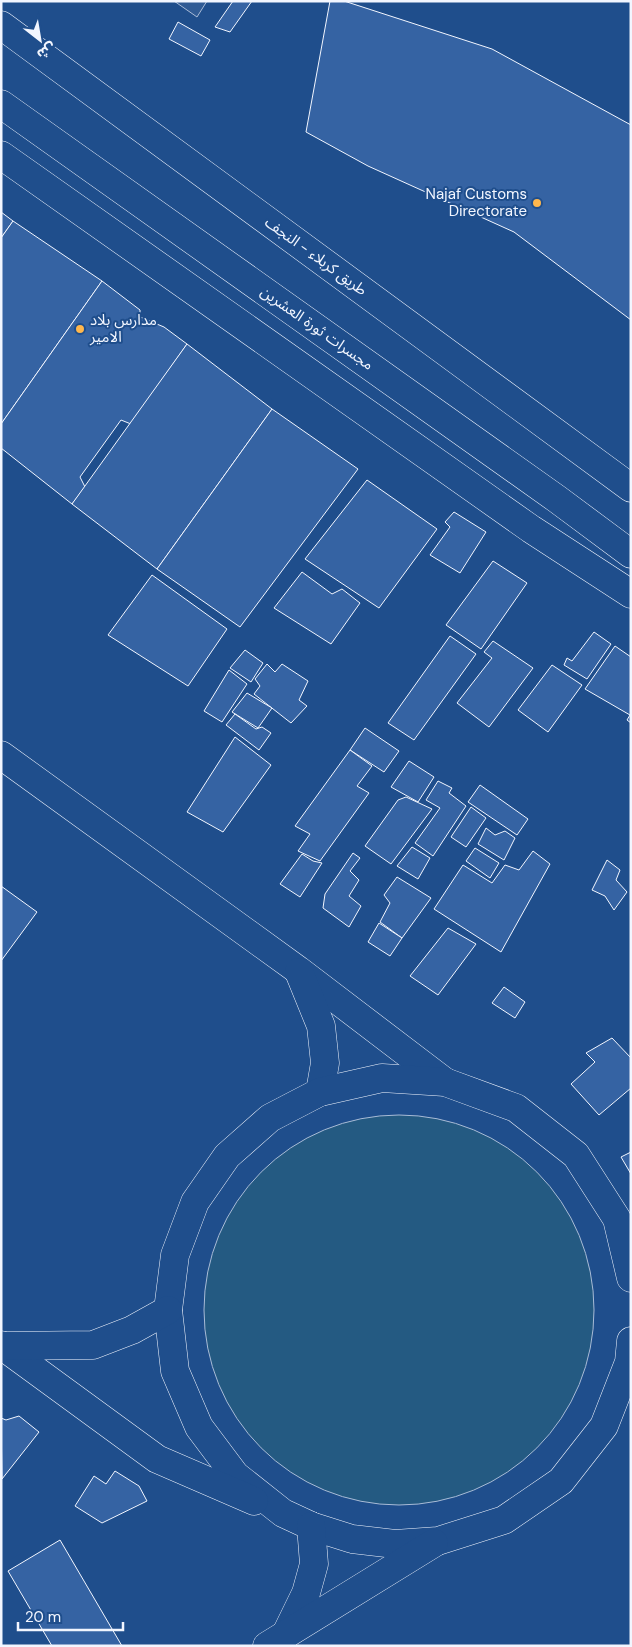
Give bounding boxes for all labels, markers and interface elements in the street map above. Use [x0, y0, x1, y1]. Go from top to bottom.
north arrow [15, 15, 65, 65]
text: ش [34, 38, 60, 64]
place label: Najaf Customs Directorate [426, 184, 527, 221]
marker: Najaf Customs Directorate [531, 197, 543, 209]
street label: طريق کربلاء - النجف [261, 212, 371, 300]
street label: مجسرات ثورة العشرين [257, 281, 377, 375]
place label: مدارس بلاد الامير [89, 310, 157, 347]
marker: مدارس بلاد الامير [74, 323, 86, 335]
scale bar [18, 1600, 122, 1632]
text: 20 m [25, 1607, 61, 1627]

